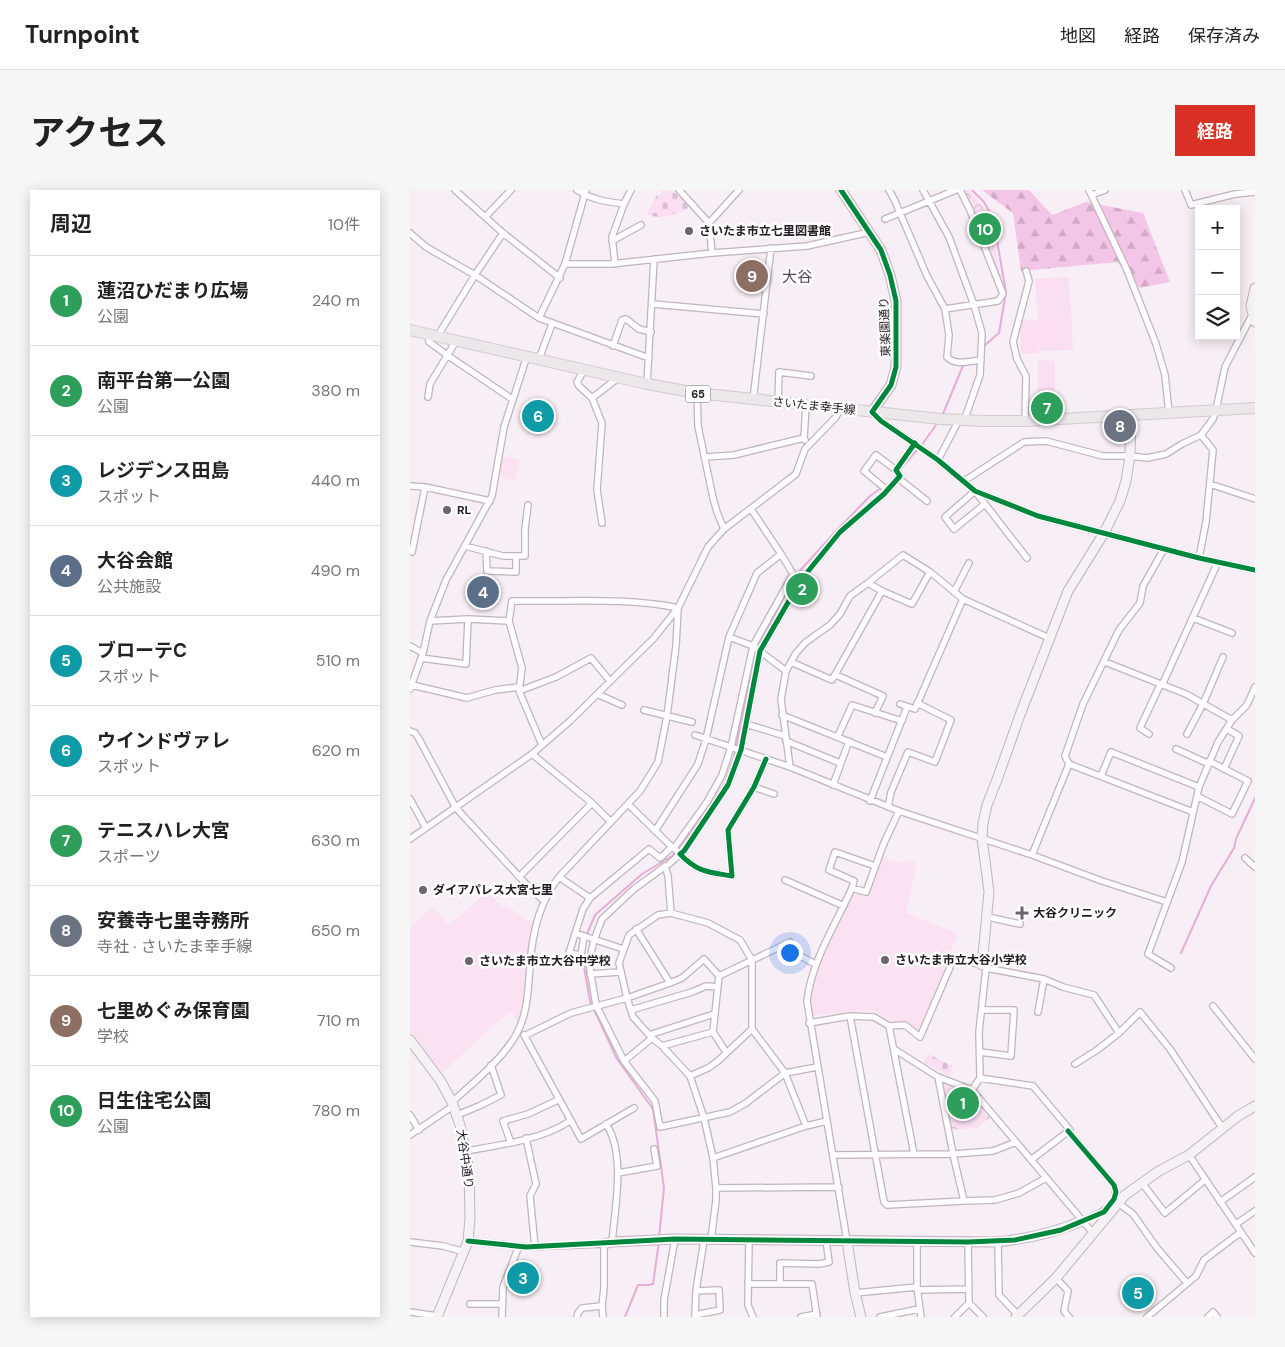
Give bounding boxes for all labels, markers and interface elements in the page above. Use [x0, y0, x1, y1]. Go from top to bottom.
text: Turnpoint [25, 19, 140, 50]
text: 地図 [1060, 24, 1096, 48]
text: 経路 [1124, 24, 1160, 48]
text: 保存済み [1188, 24, 1260, 48]
button: 経路 [1175, 105, 1255, 156]
text: アクセス [30, 110, 168, 156]
map controls [1195, 205, 1240, 340]
button: + [1195, 205, 1240, 250]
text: 周辺 [50, 210, 92, 238]
pin: 10 [969, 210, 1001, 248]
text: 10件 [328, 214, 360, 235]
place label: さいたま市立七里図書館 [699, 223, 831, 239]
marker: さいたま市立七里図書館 [683, 225, 695, 237]
button: − [1195, 250, 1240, 295]
pin: 9 [736, 257, 768, 295]
district label: 大谷 [782, 267, 812, 287]
text: 蓮沼ひだまり広場 [97, 278, 249, 303]
text: 1 [63, 290, 69, 311]
text: 240 m [312, 290, 360, 311]
button: layers [1195, 295, 1240, 340]
street label: 東楽園通り [876, 297, 894, 357]
text: 公園 [97, 306, 129, 327]
text: 南平台第一公園 [97, 368, 230, 393]
text: 2 [61, 380, 71, 401]
text: 380 m [311, 380, 360, 401]
road number: 65 [686, 385, 710, 402]
pin: 7 [1031, 389, 1063, 427]
street label: さいたま幸手線 [772, 394, 856, 418]
text: 公園 [97, 396, 129, 417]
pin: 6 [522, 397, 554, 435]
pin: 8 [1104, 407, 1136, 445]
text: レジデンス田島 [97, 458, 230, 483]
text: 3 [61, 470, 71, 491]
text: 440 m [311, 470, 360, 491]
text: スポット [97, 486, 161, 507]
place label: RL [457, 502, 472, 518]
marker: RL [441, 504, 453, 516]
text: 大谷会館 [97, 548, 173, 573]
text: 4 [61, 560, 71, 581]
text: 490 m [311, 560, 360, 581]
pin: 2 [786, 570, 818, 608]
pin: 4 [467, 573, 499, 611]
text: 公共施設 [97, 576, 161, 597]
text: ブローテC [97, 638, 187, 663]
text: 5 [61, 650, 71, 671]
text: 510 m [316, 650, 360, 671]
text: スポット [97, 666, 161, 687]
text: ウインドヴァレ [97, 728, 230, 753]
text: 6 [61, 740, 71, 761]
text: 620 m [312, 740, 360, 761]
text: スポット [97, 756, 161, 777]
text: テニスハレ大宮 [97, 818, 230, 843]
text: 7 [62, 830, 70, 851]
text: 630 m [311, 830, 360, 851]
text: スポーツ [97, 846, 161, 867]
place label: ダイアパレス大宮七里 [433, 882, 553, 898]
marker: ダイアパレス大宮七里 [417, 884, 429, 896]
place label: 大谷クリニック [1033, 905, 1117, 921]
marker: 大谷クリニック [1015, 906, 1029, 920]
text: 安養寺七里寺務所 [97, 908, 249, 933]
text: 8 [61, 920, 71, 941]
text: 650 m [311, 920, 360, 941]
text: 寺社 · さいたま幸手線 [97, 936, 252, 957]
your location [777, 940, 803, 966]
place label: さいたま市立大谷小学校 [895, 952, 1027, 968]
place label: さいたま市立大谷中学校 [479, 953, 611, 969]
marker: さいたま市立大谷小学校 [879, 954, 891, 966]
marker: さいたま市立大谷中学校 [463, 955, 475, 967]
text: 七里めぐみ保育園 [97, 998, 250, 1023]
text: 9 [61, 1010, 71, 1031]
text: 710 m [317, 1010, 360, 1031]
text: 学校 [97, 1026, 129, 1047]
pin: 1 [947, 1084, 979, 1122]
text: 日生住宅公園 [97, 1088, 211, 1113]
text: 10 [57, 1100, 75, 1121]
text: 780 m [313, 1100, 360, 1121]
text: 公園 [97, 1116, 129, 1137]
street label: 大谷中通り [453, 1128, 477, 1190]
pin: 3 [507, 1259, 539, 1297]
pin: 5 [1122, 1274, 1154, 1312]

